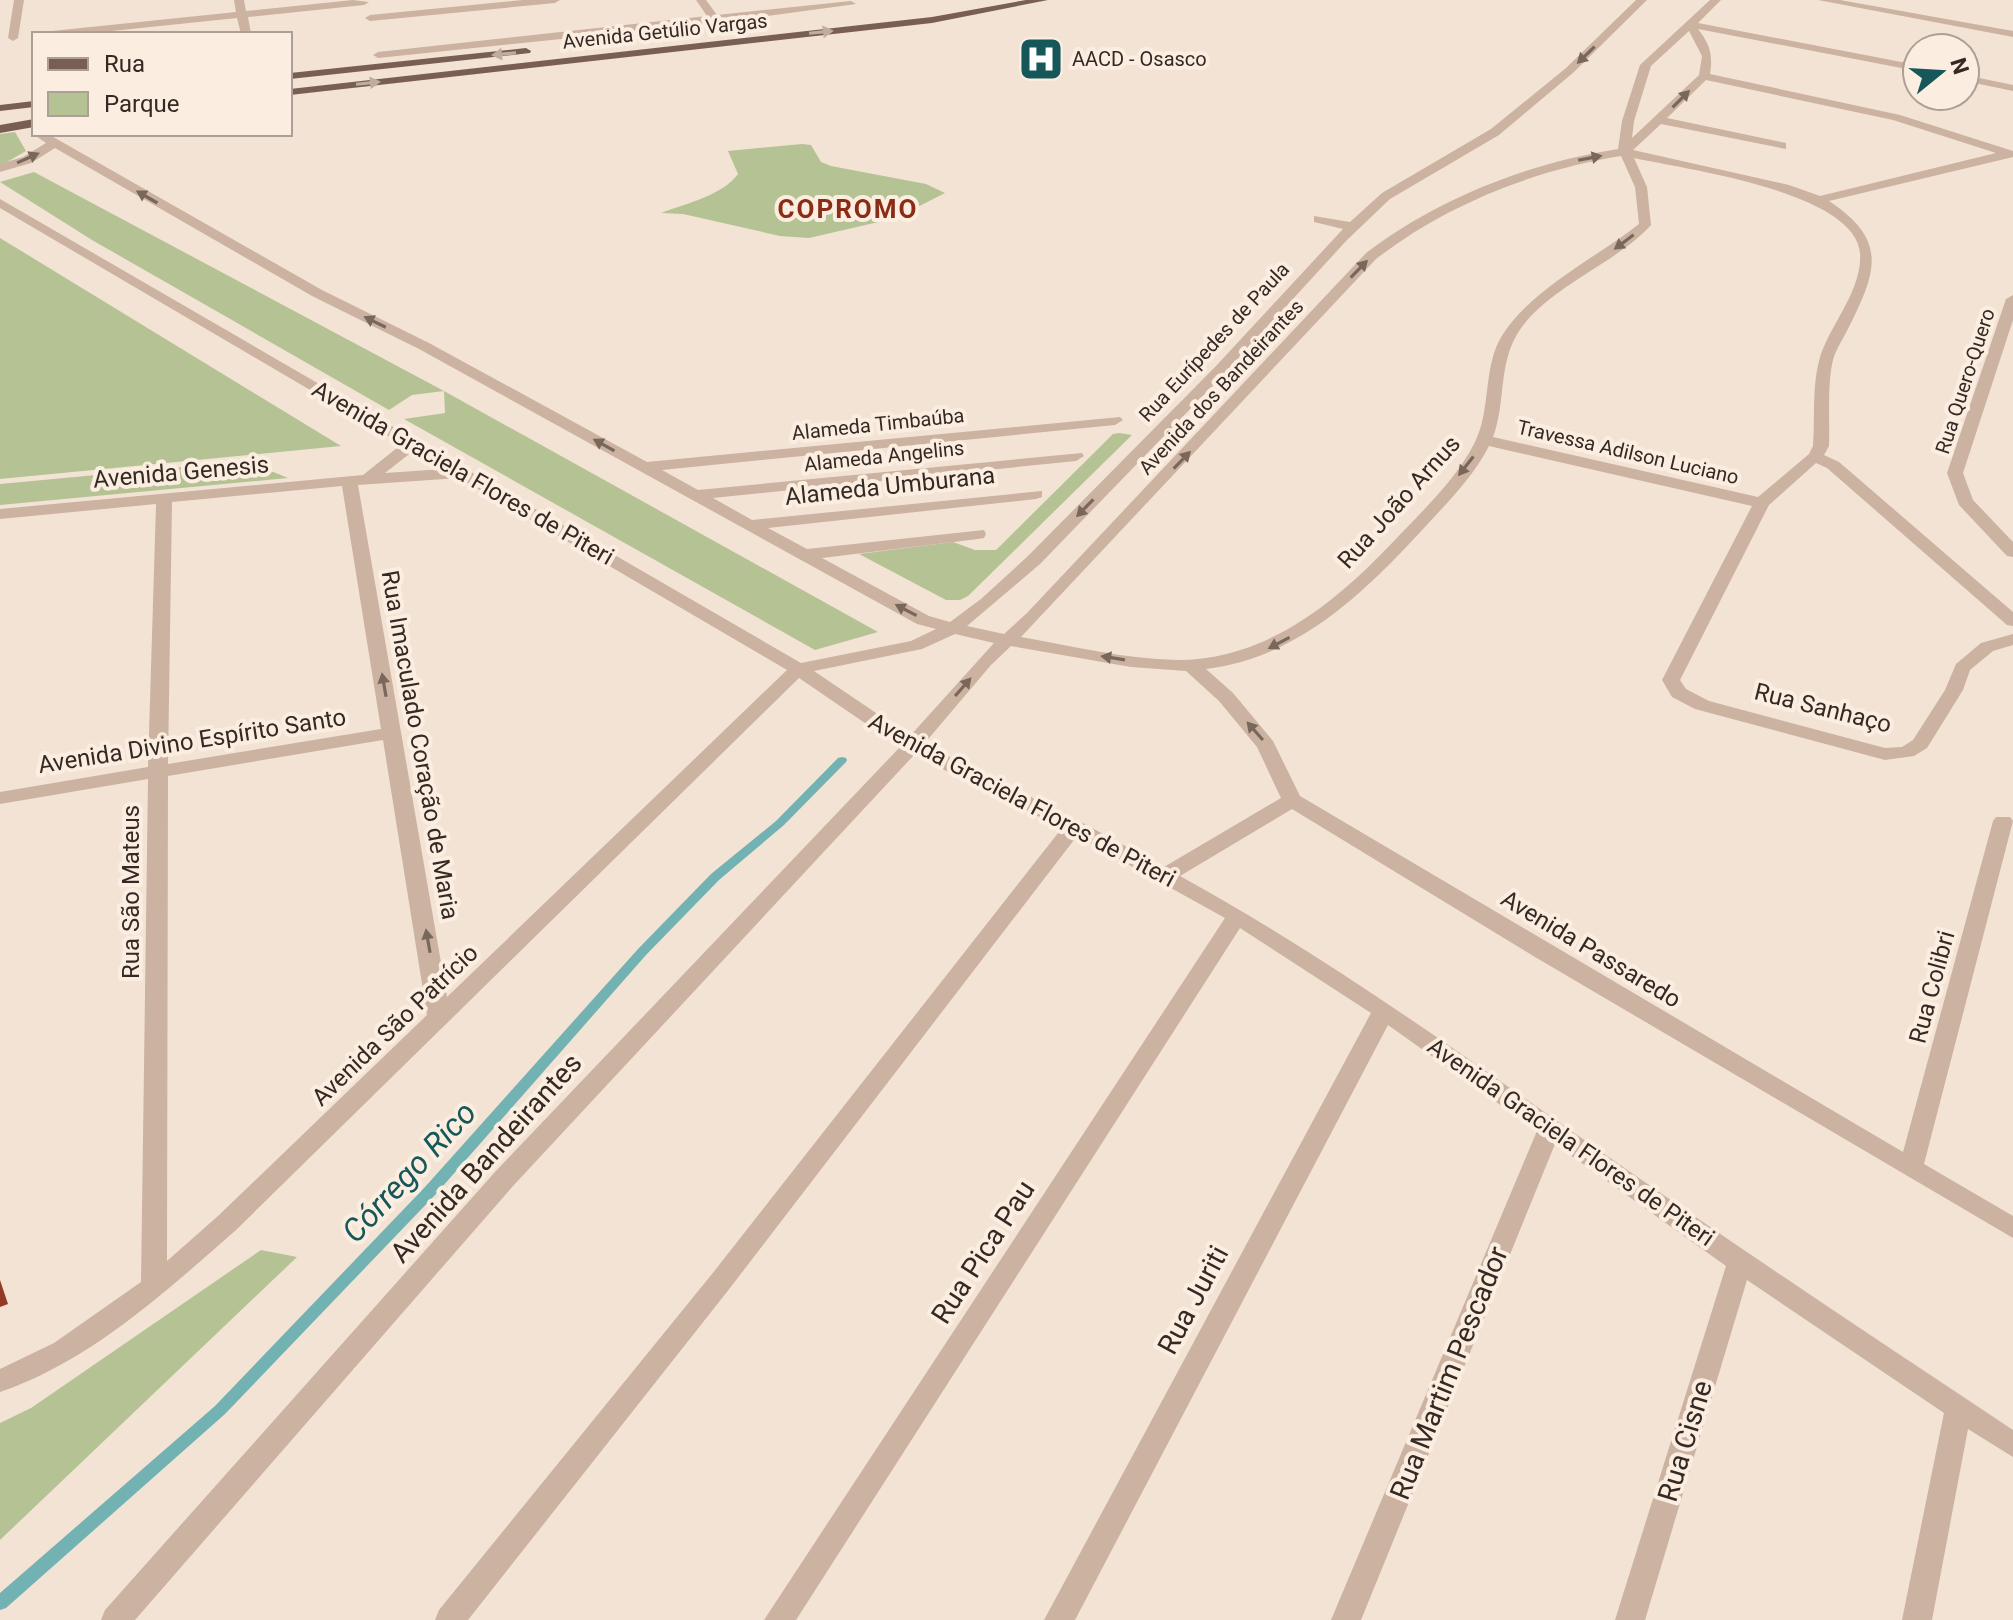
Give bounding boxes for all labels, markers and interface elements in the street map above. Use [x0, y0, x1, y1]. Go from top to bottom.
street label: Avenida Getúlio Vargas [561, 8, 769, 54]
one-way arrow [809, 26, 834, 39]
legend [32, 32, 292, 136]
north arrow [1901, 32, 1981, 112]
hospital icon: AACD - Osasco [1017, 35, 1065, 83]
one-way arrow [1577, 45, 1596, 63]
one-way arrow [491, 47, 516, 60]
place label: AACD - Osasco [1072, 47, 1207, 71]
text: Rua [104, 50, 145, 78]
text: N [1945, 55, 1974, 77]
one-way arrow [355, 77, 380, 90]
text: Parque [104, 90, 180, 118]
one-way arrow [1671, 90, 1690, 109]
one-way arrow [1578, 151, 1603, 163]
one-way arrow [16, 152, 39, 165]
one-way arrow [136, 190, 158, 204]
district label: COPROMO [778, 194, 918, 224]
one-way arrow [1613, 234, 1634, 250]
street label: Rua Eurípedes de Paula [1134, 257, 1294, 427]
one-way arrow [1349, 260, 1367, 279]
street label: Avenida dos Bandeirantes [1134, 294, 1308, 480]
street label: Rua Quero-Quero [1930, 305, 2000, 457]
one-way arrow [363, 315, 386, 329]
street label: Avenida Graciela Flores de Piteri [307, 375, 619, 571]
street label: Alameda Timbaúba [791, 403, 965, 445]
street label: Travessa Adilson Luciano [1515, 415, 1741, 489]
street label: Rua João Arnus [1332, 430, 1466, 574]
street label: Alameda Angelins [803, 436, 965, 476]
one-way arrow [593, 438, 615, 452]
street label: Avenida Genesis [92, 450, 270, 494]
one-way arrow [1173, 450, 1191, 469]
one-way arrow [1459, 456, 1475, 476]
street label: Alameda Umburana [784, 461, 996, 511]
one-way arrow [1076, 498, 1095, 517]
street label: Rua Imaculado Coração de Maria [375, 568, 465, 922]
one-way arrow [894, 604, 917, 617]
one-way arrow [1268, 635, 1290, 649]
one-way arrow [1101, 652, 1126, 664]
one-way arrow [377, 672, 389, 697]
one-way arrow [954, 677, 971, 697]
street label: Rua Sanhaço [1752, 677, 1894, 739]
street label: Avenida Divino Espírito Santo [36, 703, 348, 779]
street label: Avenida Graciela Flores de Piteri [864, 707, 1180, 893]
one-way arrow [1247, 722, 1264, 742]
street label: Rua São Mateus [117, 805, 145, 979]
street label: Avenida Passaredo [1496, 884, 1686, 1014]
one-way arrow [421, 928, 433, 953]
street label: Rua Colibri [1904, 928, 1960, 1046]
street label: Avenida São Patrício [306, 939, 484, 1111]
street label: Avenida Graciela Flores de Piteri [1422, 1032, 1720, 1252]
street label: Avenida Bandeirantes [383, 1047, 589, 1269]
water label: Córrego Rico [334, 1094, 484, 1250]
street label: Rua Pica Pau [924, 1174, 1042, 1330]
street label: Rua Juriti [1151, 1240, 1235, 1360]
street label: Rua Martim Pescador [1383, 1241, 1515, 1504]
street label: Rua Cisne [1651, 1377, 1719, 1505]

